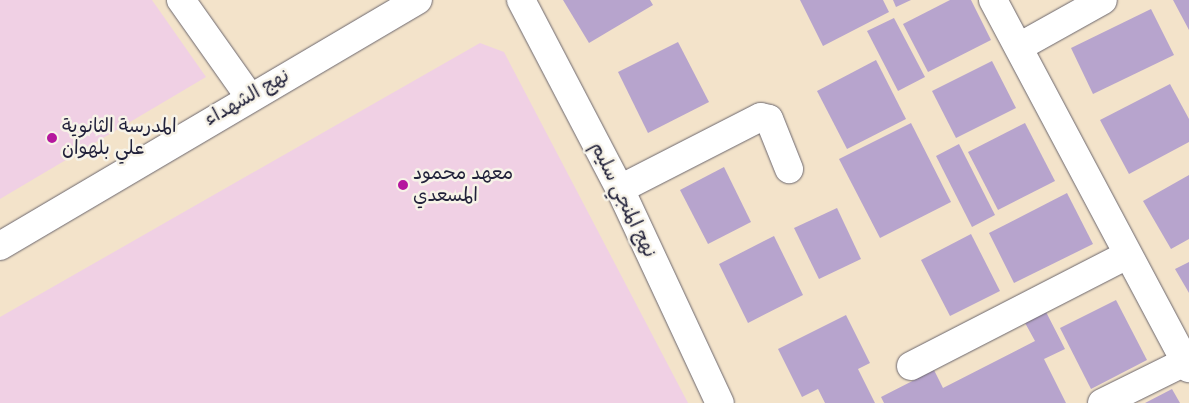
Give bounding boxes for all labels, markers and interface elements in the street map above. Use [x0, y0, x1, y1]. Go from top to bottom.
street label: نهج الشهداء [201, 65, 293, 131]
place label: المدرسة الثانوية علي بلهوان [62, 116, 177, 160]
marker: المدرسة الثانوية علي بلهوان [46, 132, 58, 144]
street label: نهج المنجي سليم [585, 138, 661, 262]
place label: معهد محمود المسعدي [413, 163, 513, 207]
marker: معهد محمود المسعدي [397, 179, 409, 191]

